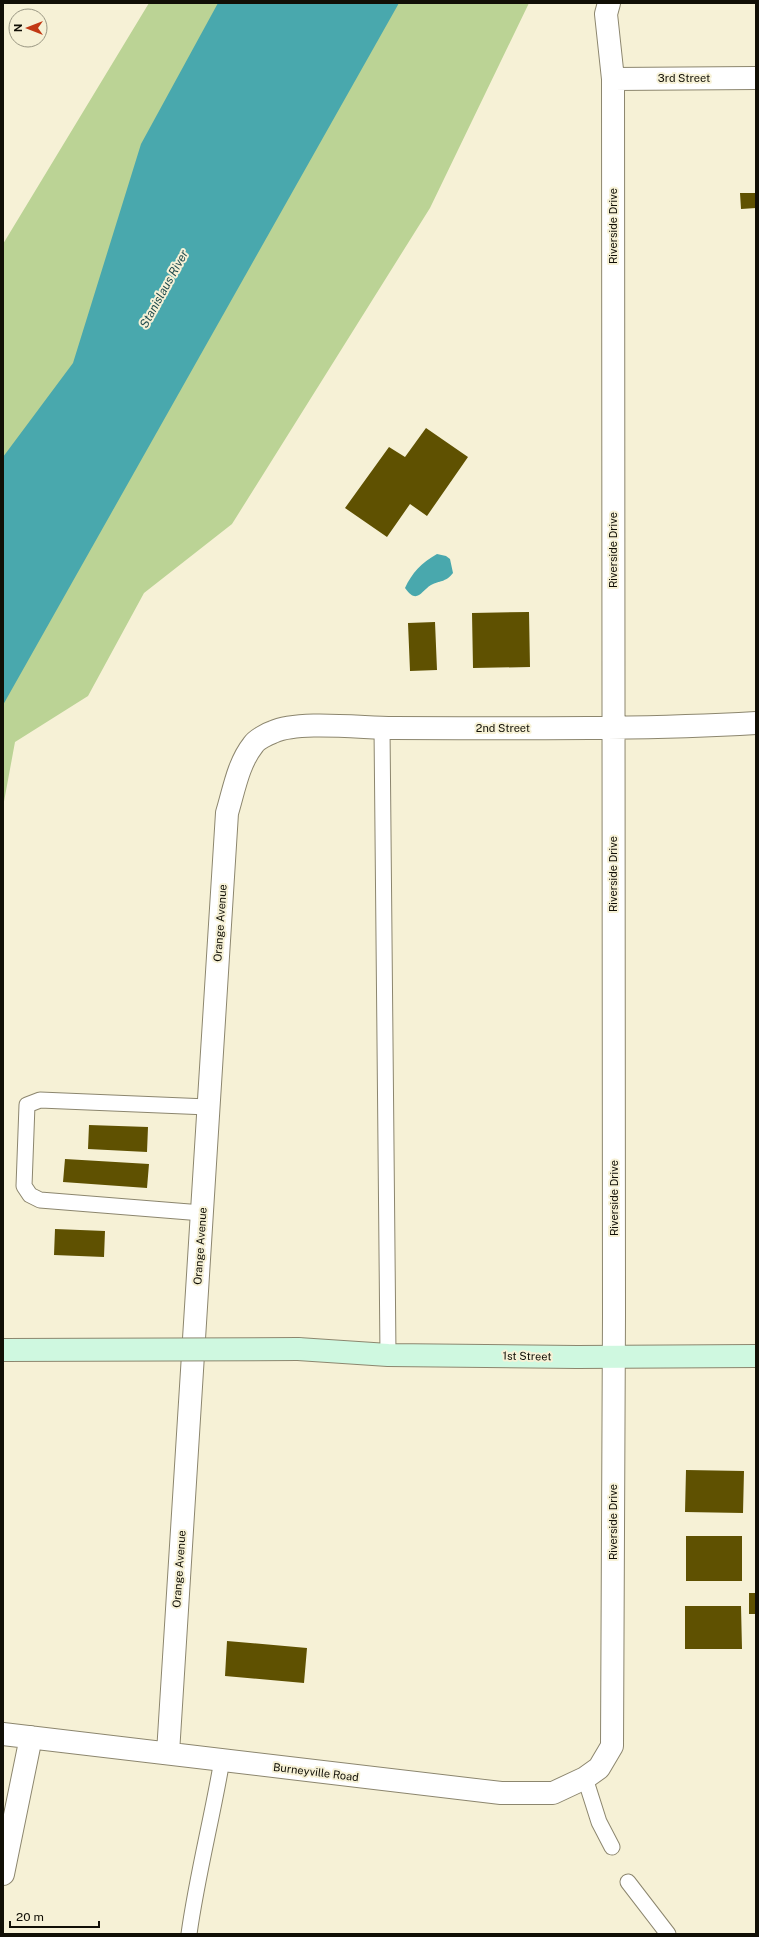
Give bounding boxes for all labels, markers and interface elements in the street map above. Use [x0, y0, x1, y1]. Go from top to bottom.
north arrow [8, 8, 48, 48]
text: N [12, 24, 24, 32]
street label: 3rd Street [658, 72, 710, 84]
street label: Riverside Drive [607, 188, 619, 264]
water label: Stanislaus River [137, 247, 191, 330]
street label: Riverside Drive [607, 512, 619, 588]
street label: 2nd Street [476, 722, 530, 734]
street label: Riverside Drive [607, 836, 619, 912]
street label: Orange Avenue [211, 884, 229, 962]
street label: Riverside Drive [608, 1160, 620, 1236]
street label: Orange Avenue [191, 1207, 209, 1285]
street label: 1st Street [502, 1350, 552, 1362]
street label: Riverside Drive [607, 1484, 619, 1560]
street label: Orange Avenue [170, 1530, 188, 1608]
street label: Burneyville Road [273, 1761, 359, 1783]
scale bar [10, 1903, 99, 1929]
text: 20 m [16, 1910, 44, 1924]

